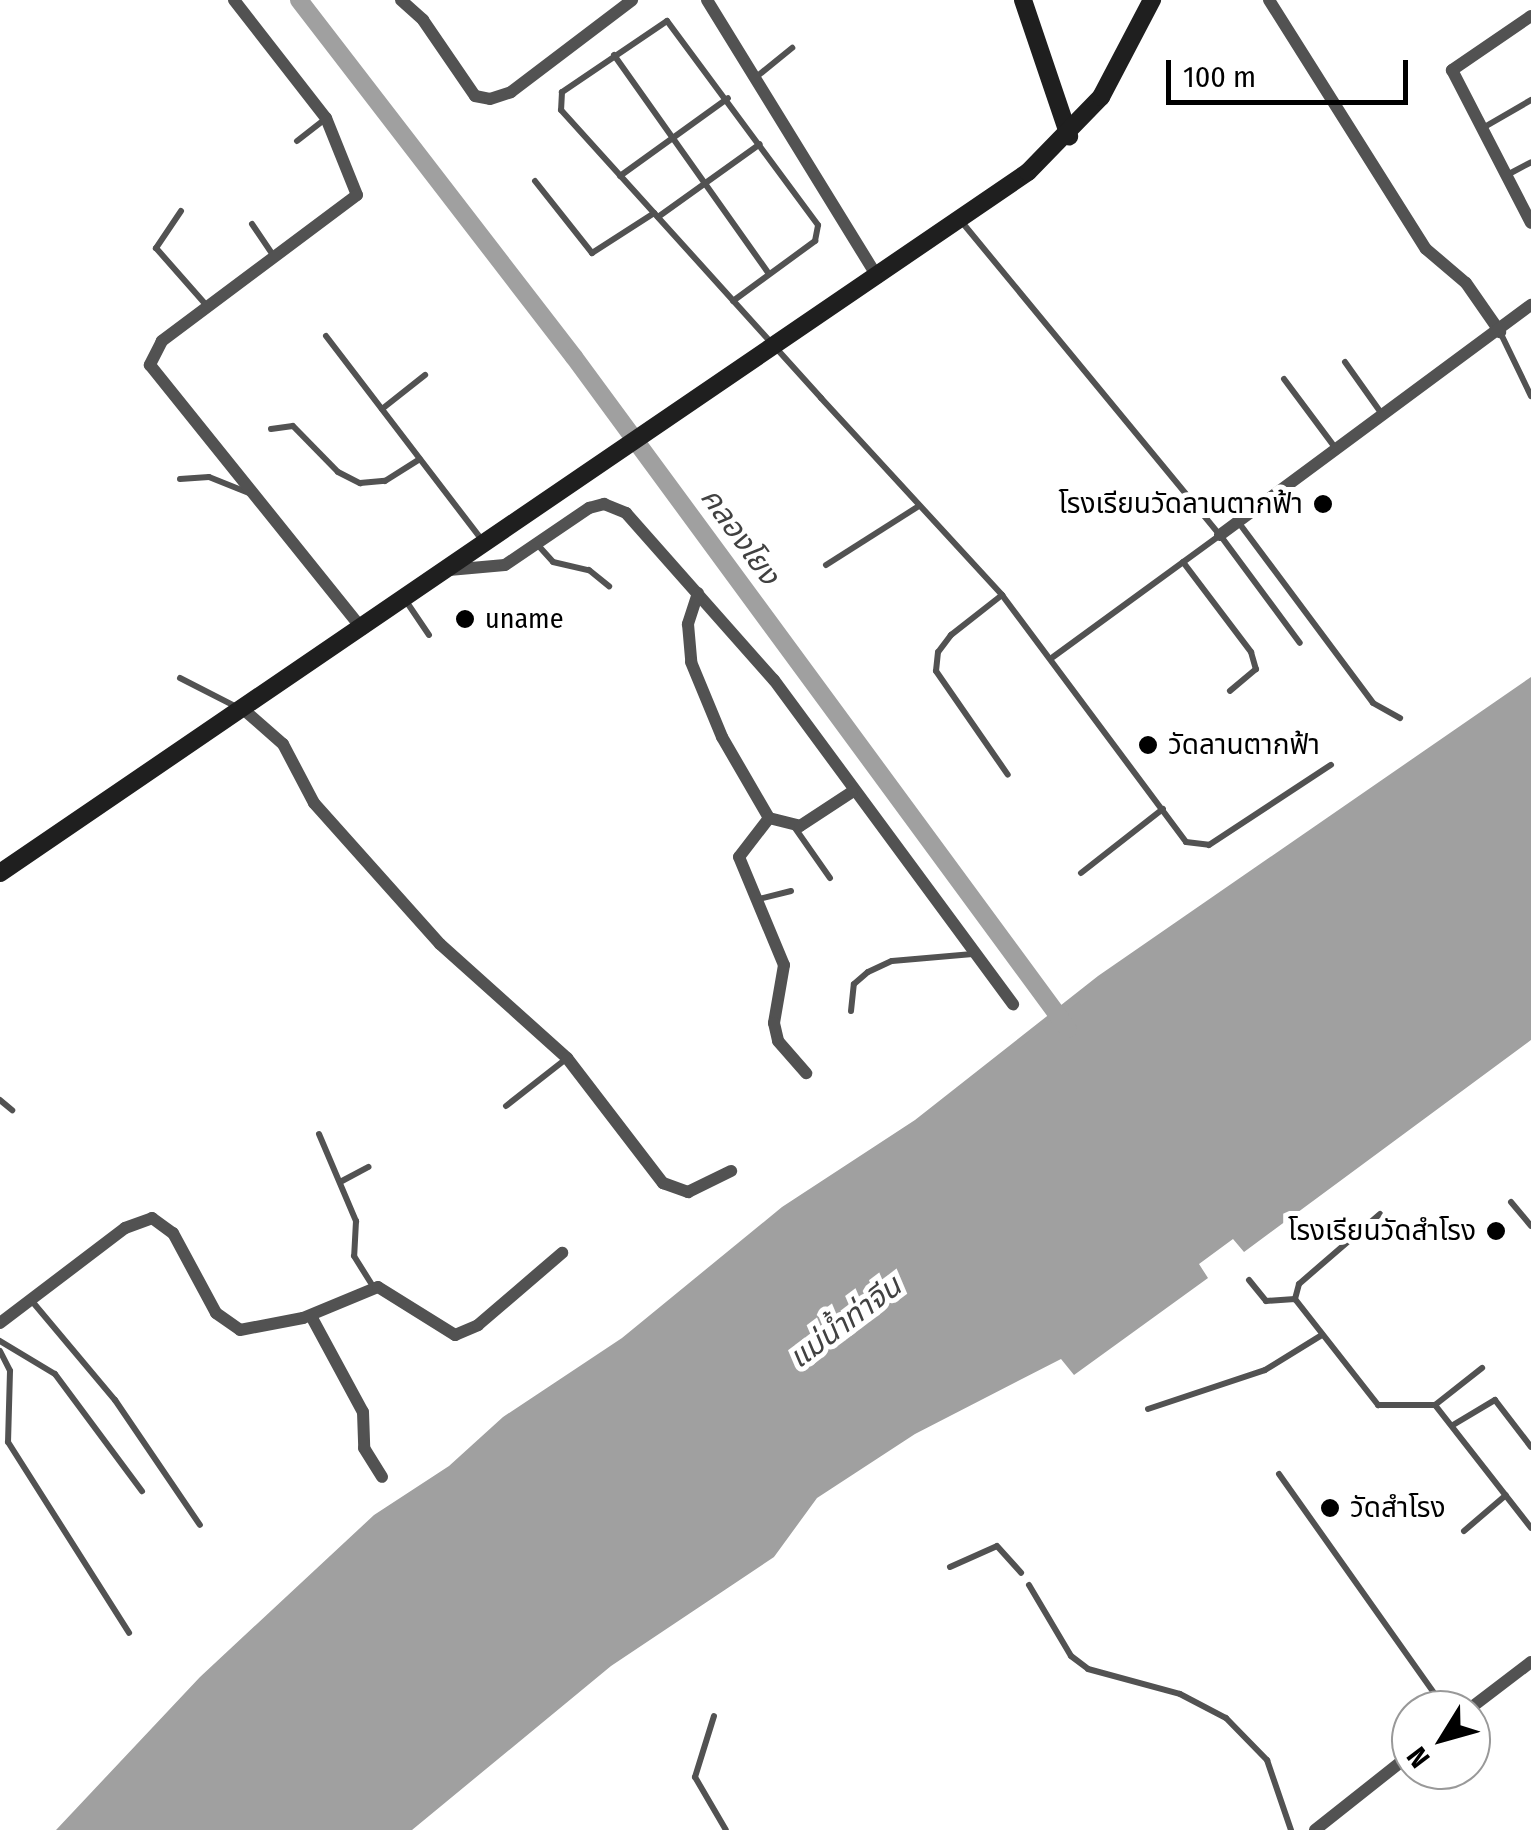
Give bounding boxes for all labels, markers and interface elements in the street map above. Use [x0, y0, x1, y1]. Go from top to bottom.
scale bar [1171, 40, 1414, 102]
text: 100 m [1183, 59, 1256, 95]
water label: คลองโยง [693, 480, 787, 592]
place label: โรงเรียนวัดลานตากฟ้า [1059, 487, 1303, 521]
marker: โรงเรียนวัดลานตากฟ้า [1312, 493, 1334, 515]
place label: uname [485, 602, 563, 636]
marker: uname [454, 608, 476, 630]
place label: วัดลานตากฟ้า [1168, 728, 1320, 762]
marker: วัดลานตากฟ้า [1137, 734, 1159, 756]
place label: โรงเรียนวัดสำโรง [1288, 1214, 1476, 1248]
marker: โรงเรียนวัดสำโรง [1485, 1220, 1507, 1242]
water label: แม่น้ำท่าจีน [782, 1268, 908, 1376]
place label: วัดสำโรง [1350, 1491, 1445, 1525]
marker: วัดสำโรง [1319, 1497, 1341, 1519]
north arrow [1391, 1690, 1491, 1790]
text: N [1400, 1741, 1436, 1774]

